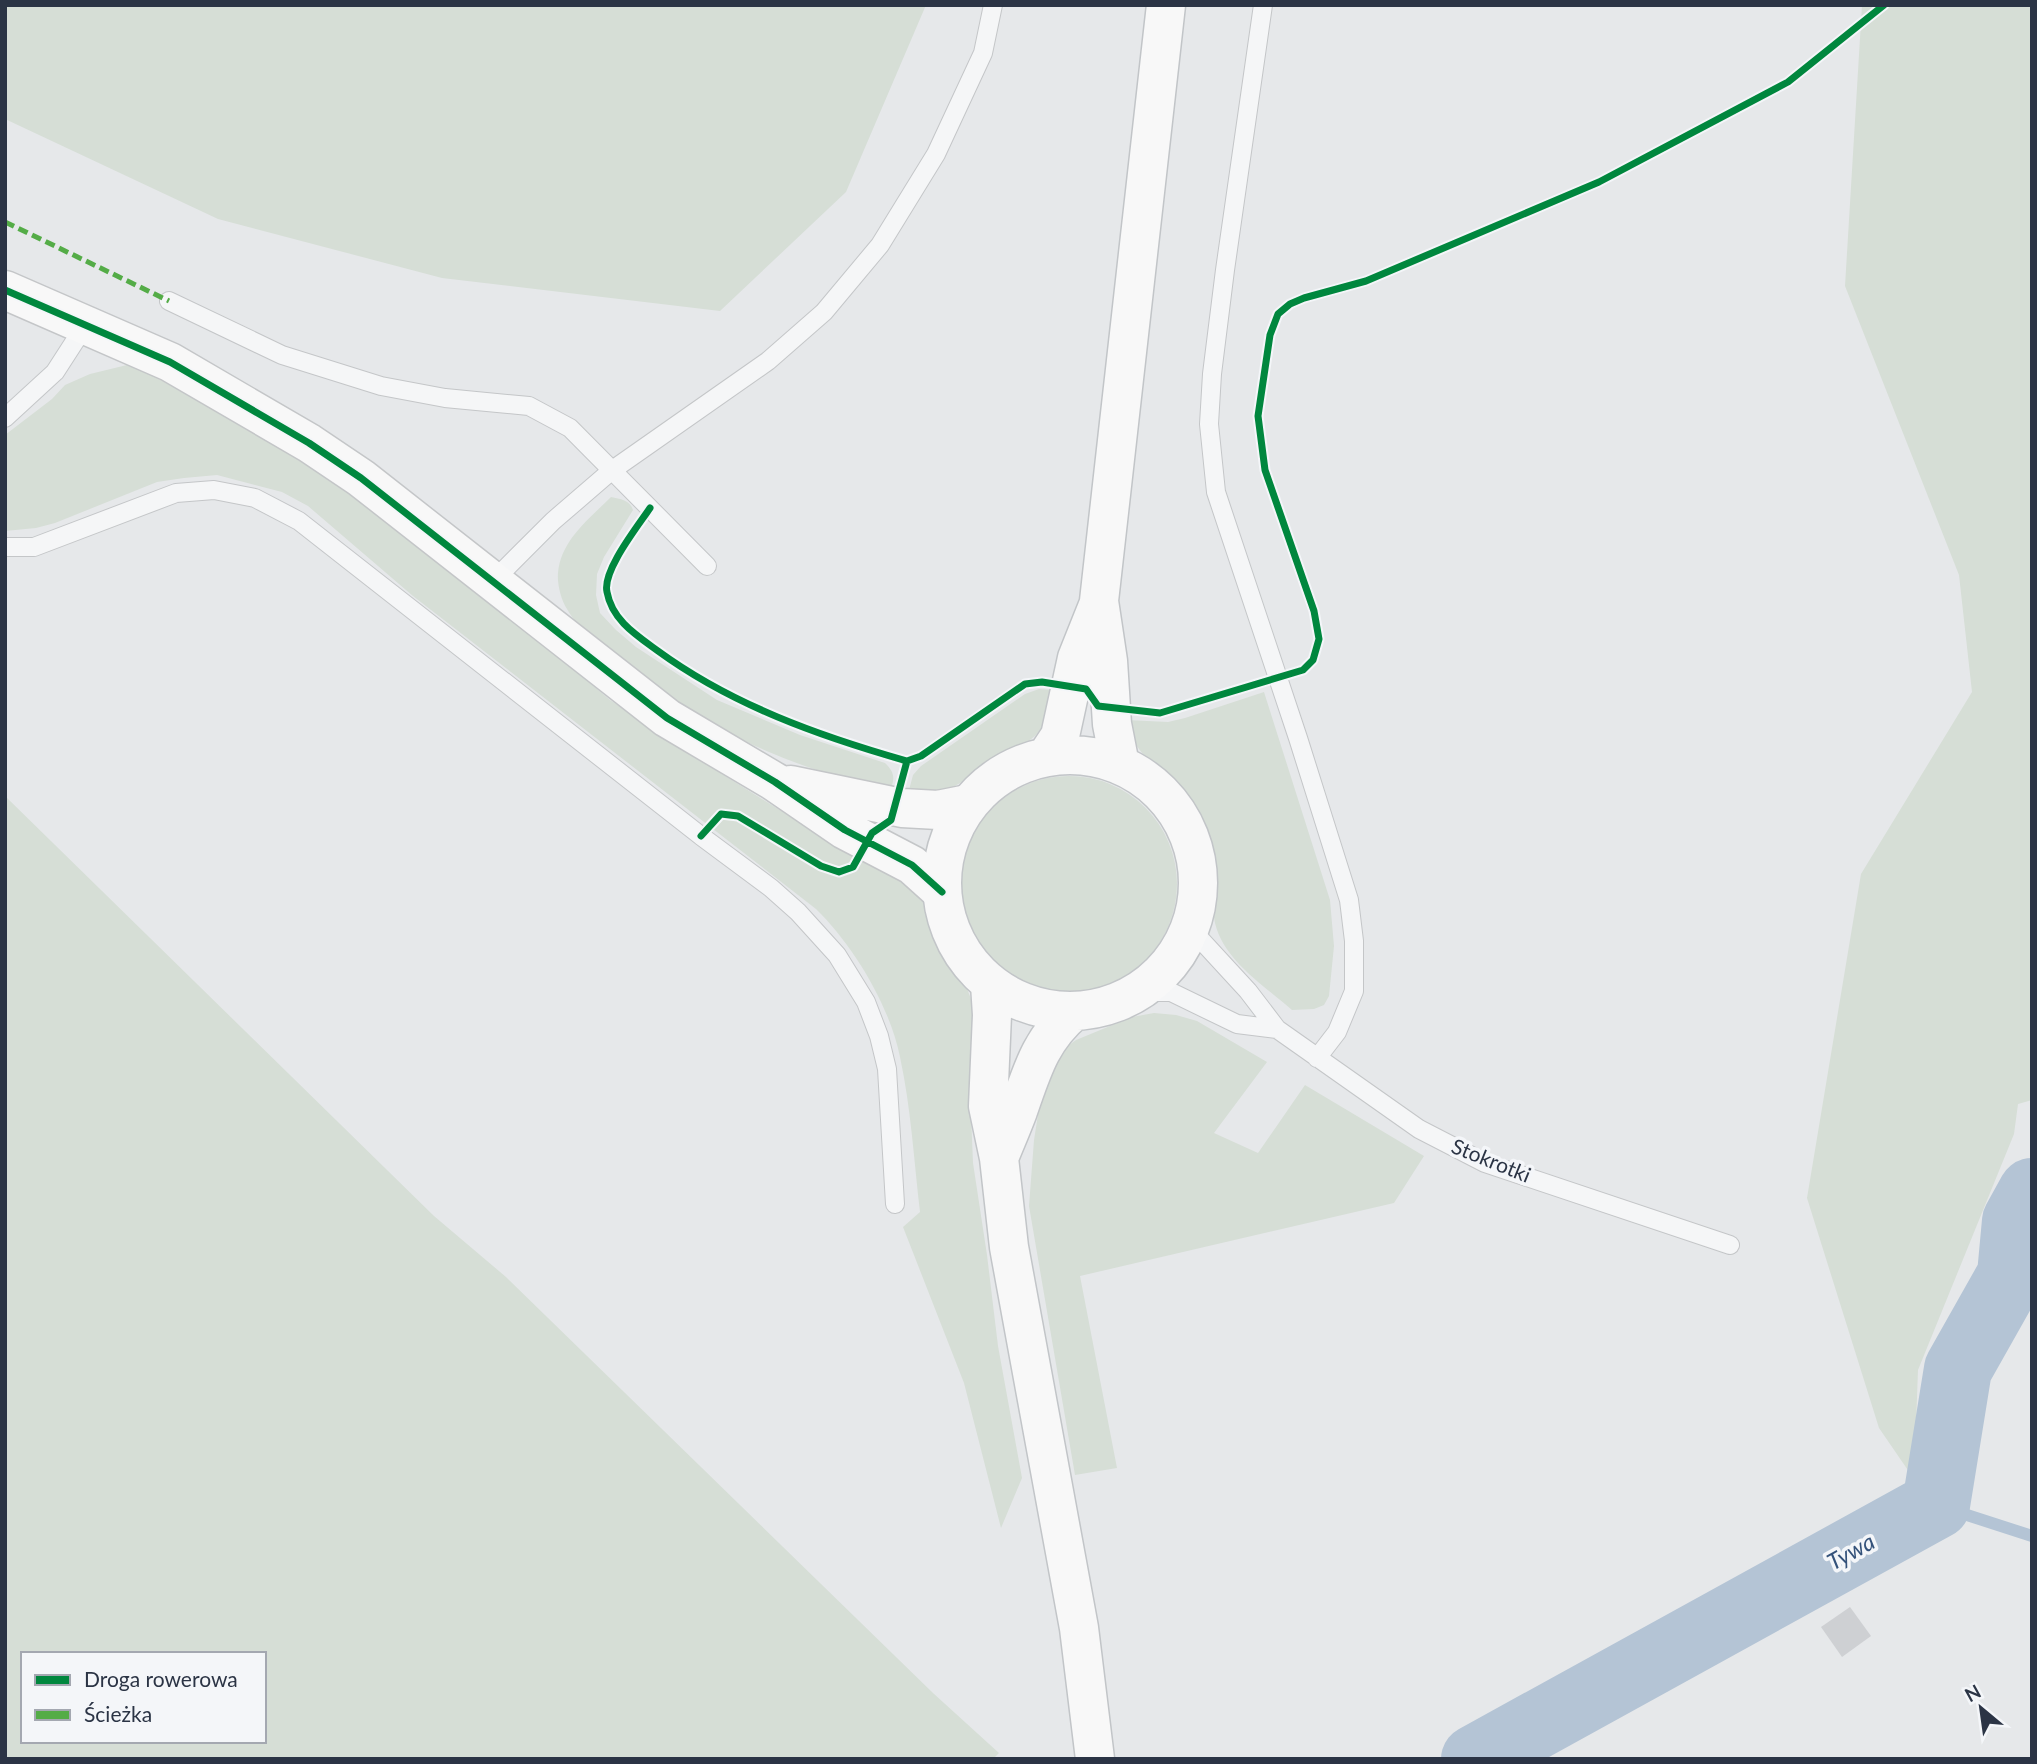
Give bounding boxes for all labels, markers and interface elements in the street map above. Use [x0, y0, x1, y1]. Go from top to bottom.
street label: Stokrotki [1448, 1132, 1535, 1187]
water label: Tywa [1822, 1527, 1879, 1575]
legend [21, 1652, 266, 1743]
text: Droga rowerowa [84, 1666, 238, 1691]
north arrow [1946, 1673, 2016, 1743]
text: N [1961, 1679, 1984, 1706]
text: Ścieżka [84, 1701, 152, 1726]

